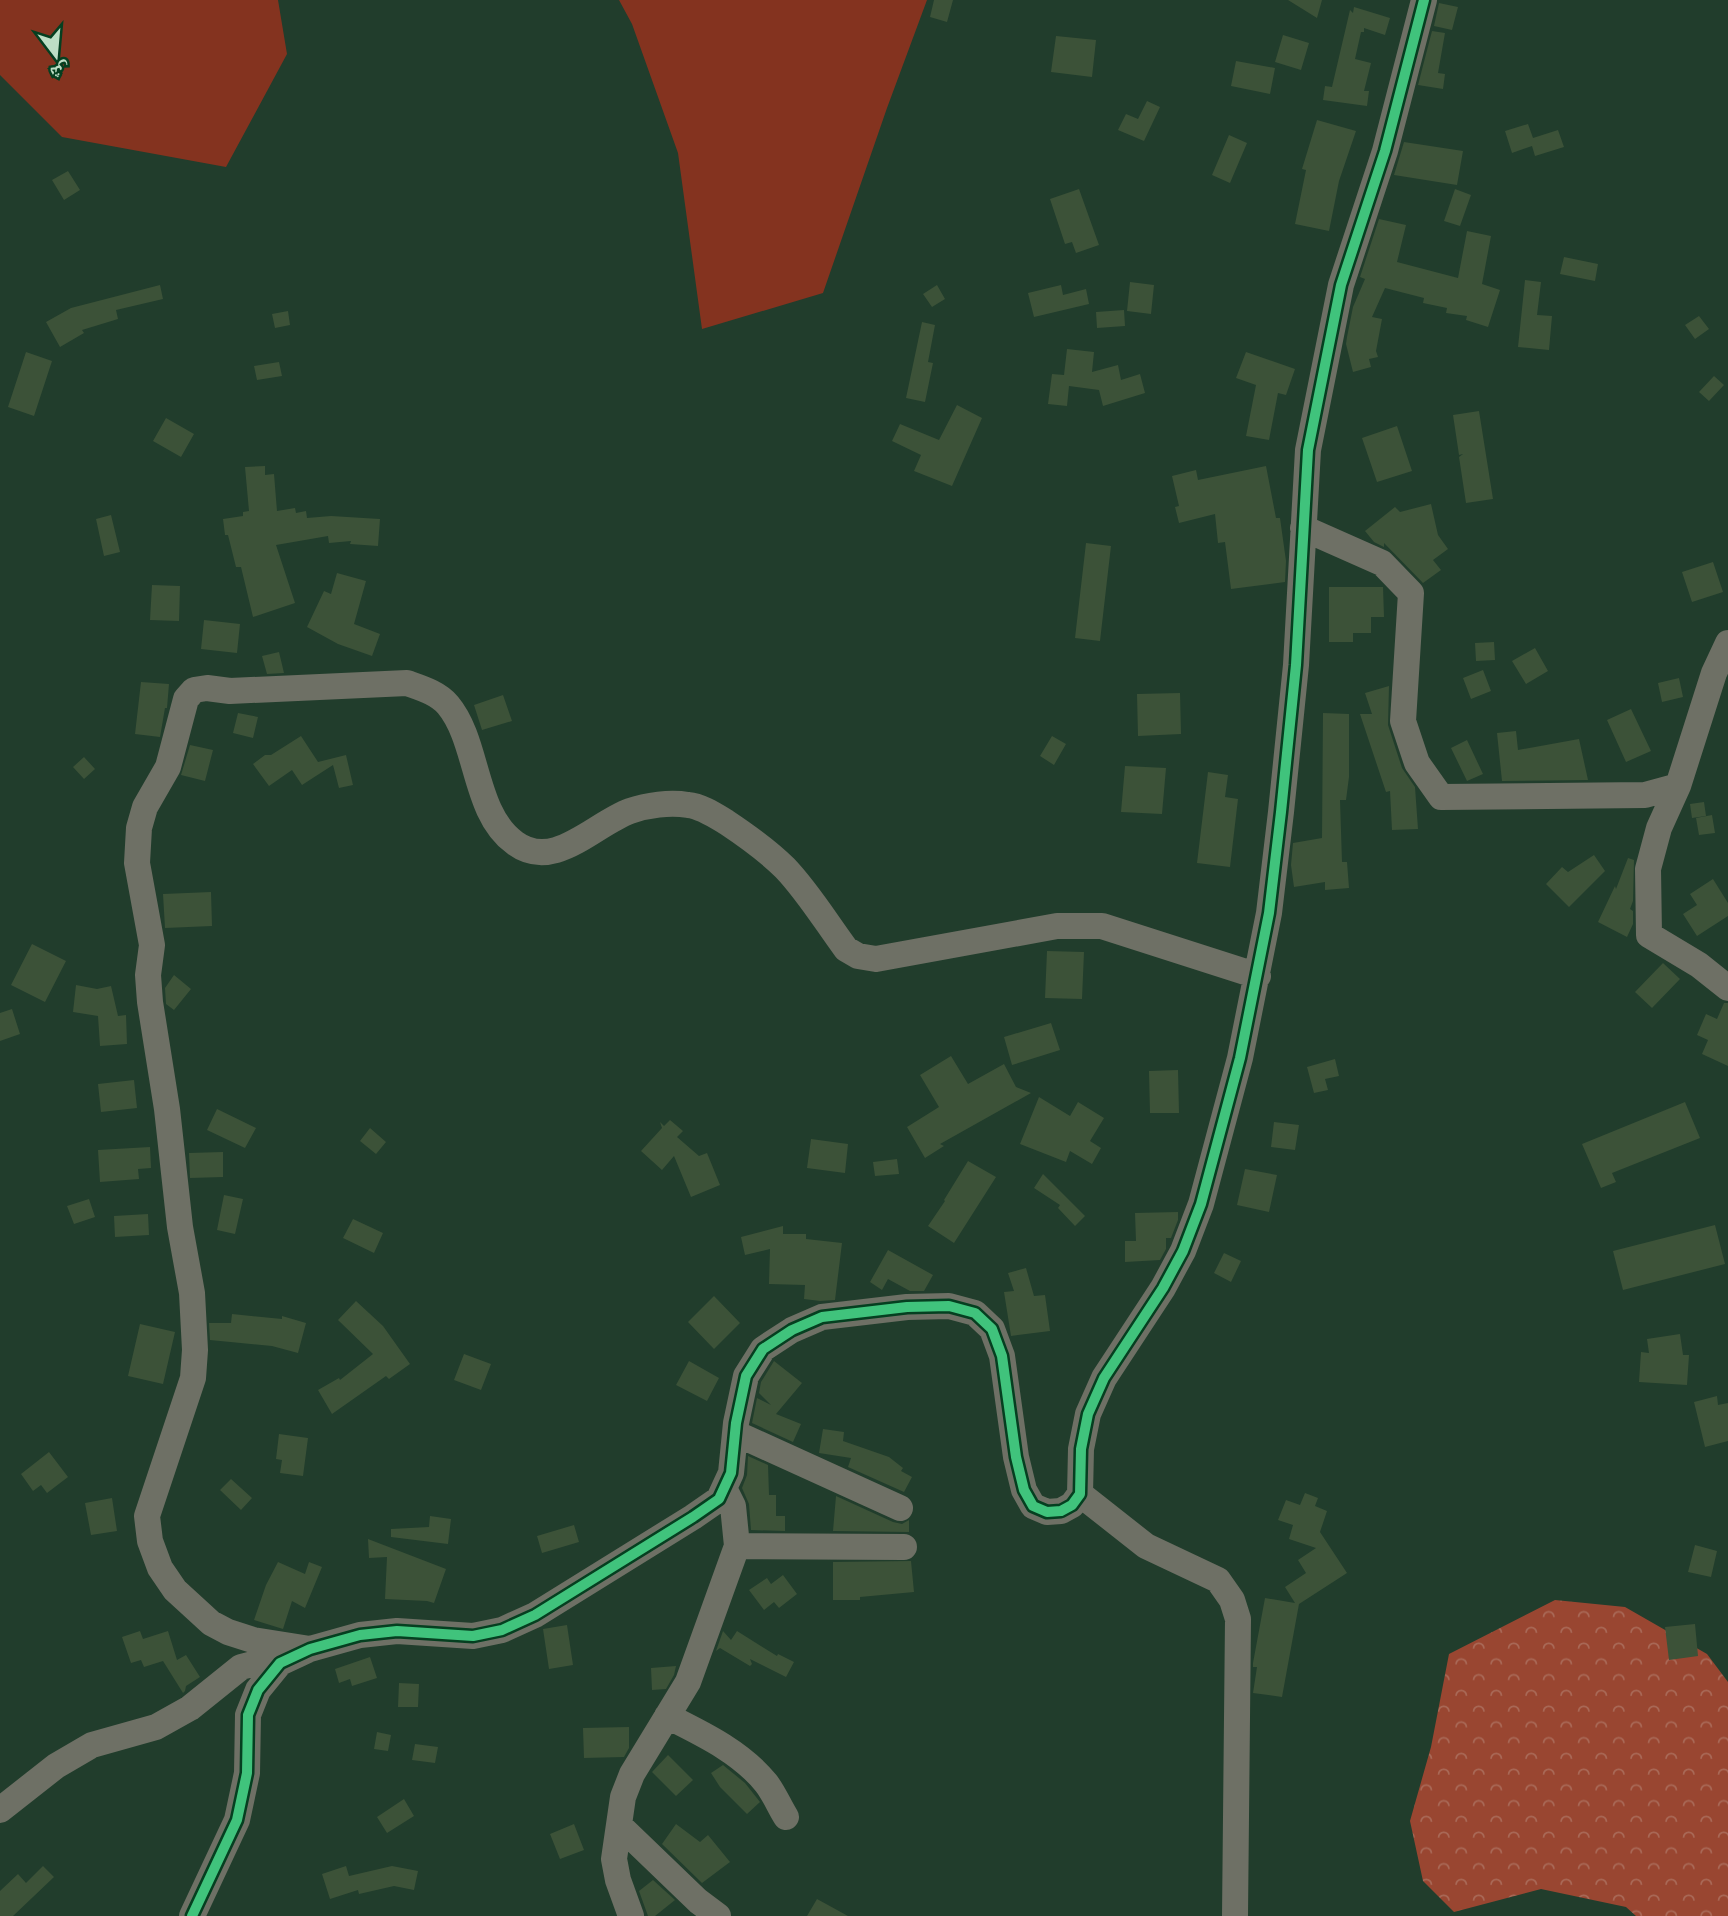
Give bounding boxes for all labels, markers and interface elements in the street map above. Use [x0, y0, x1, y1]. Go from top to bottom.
north arrow [21, 21, 91, 91]
text: ش [48, 58, 73, 85]

